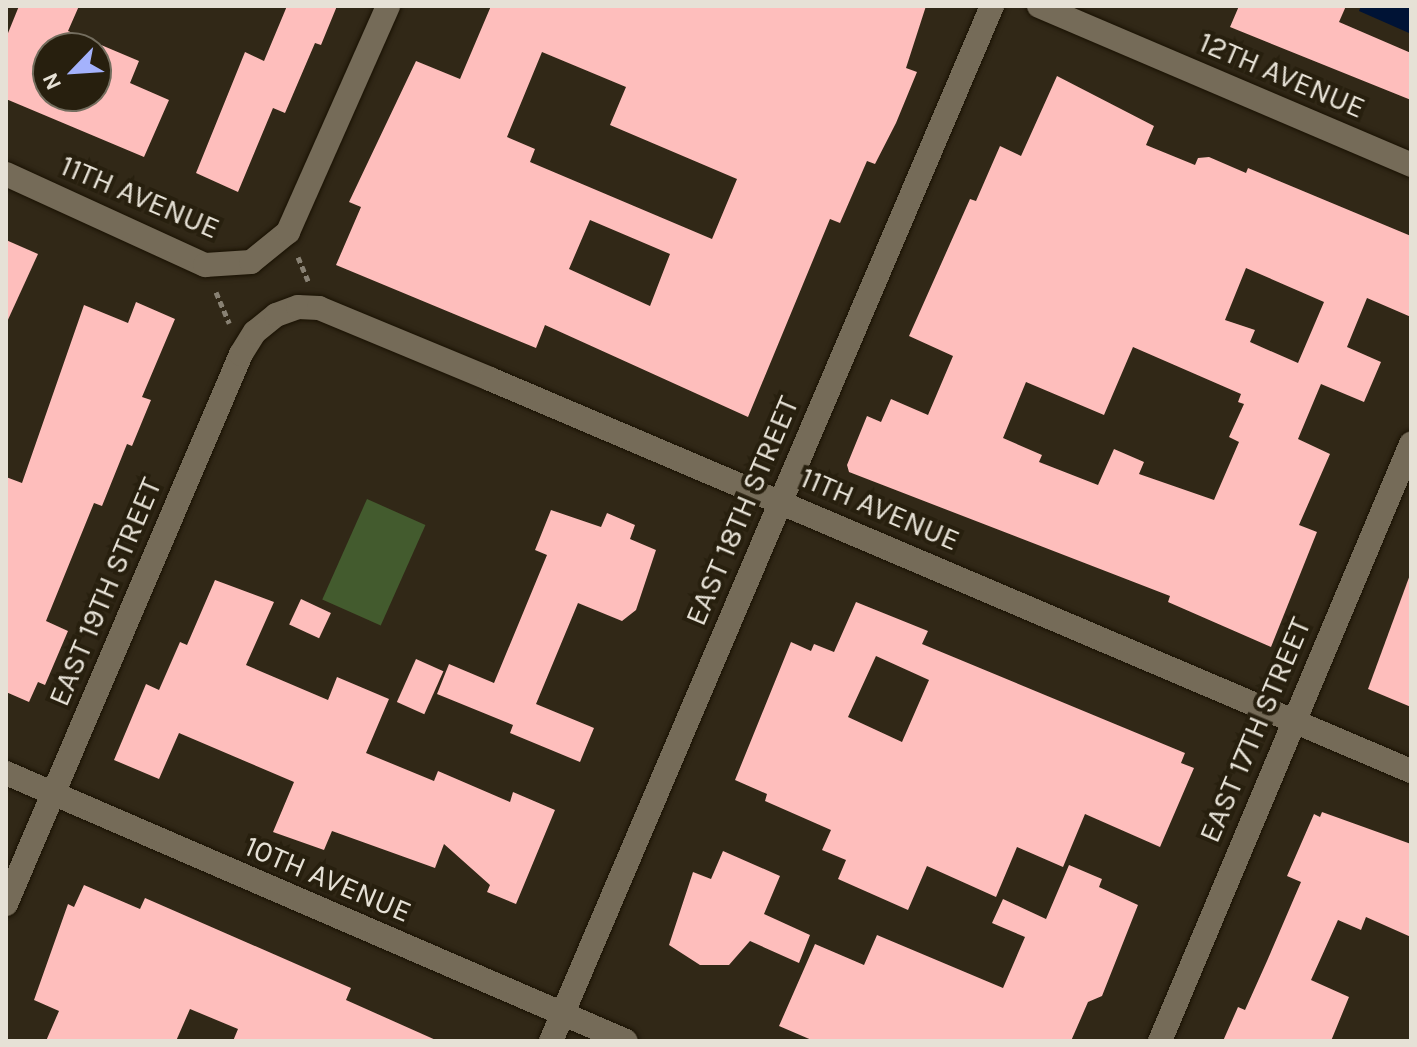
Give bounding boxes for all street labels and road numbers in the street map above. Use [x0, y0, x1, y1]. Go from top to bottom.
street label: 12TH AVENUE [1194, 24, 1370, 126]
street label: 11TH AVENUE [55, 147, 225, 247]
street label: EAST 18TH STREET [678, 391, 806, 631]
street label: 11TH AVENUE [795, 459, 965, 559]
street label: EAST 19TH STREET [41, 473, 169, 711]
street label: EAST 17TH STREET [1191, 612, 1319, 848]
street label: 10TH AVENUE [239, 828, 417, 930]

